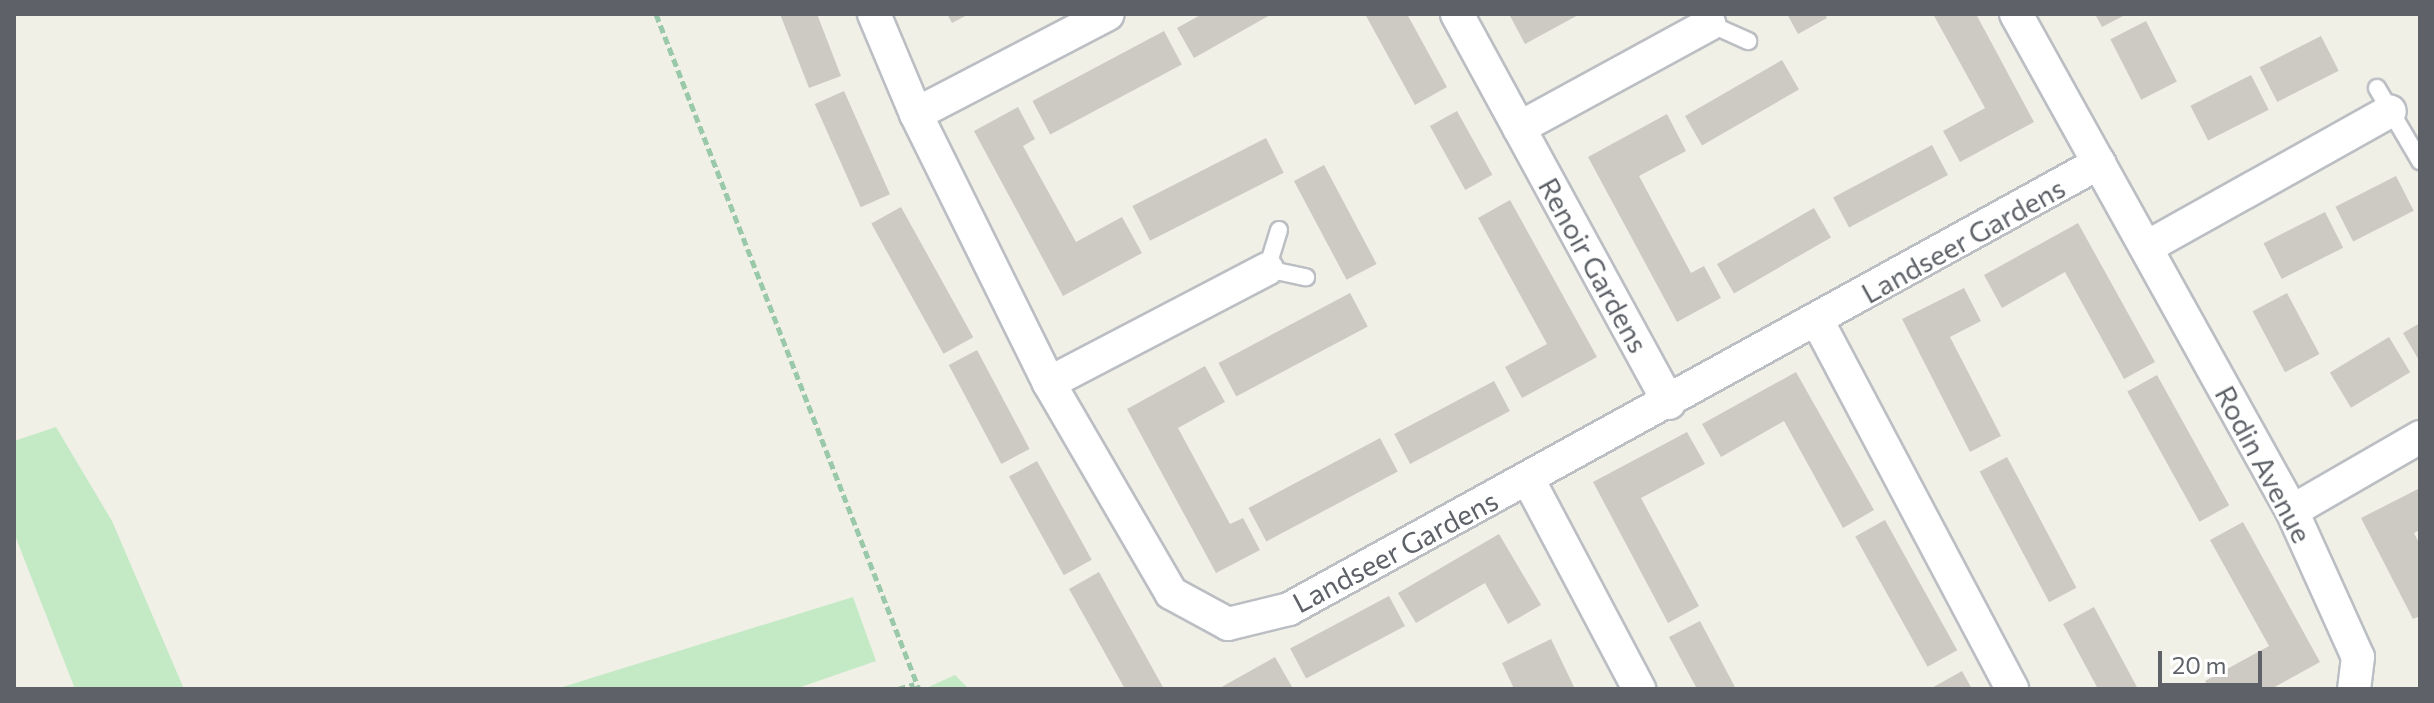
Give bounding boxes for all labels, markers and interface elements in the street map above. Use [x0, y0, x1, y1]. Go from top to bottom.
street label: Landseer Gardens [1855, 170, 2071, 310]
street label: Renoir Gardens [1532, 172, 1656, 358]
street label: Rodin Avenue [2209, 380, 2319, 548]
street label: Landseer Gardens [1287, 483, 1503, 619]
scale bar [2162, 635, 2266, 685]
text: 20 m [2172, 650, 2226, 679]

